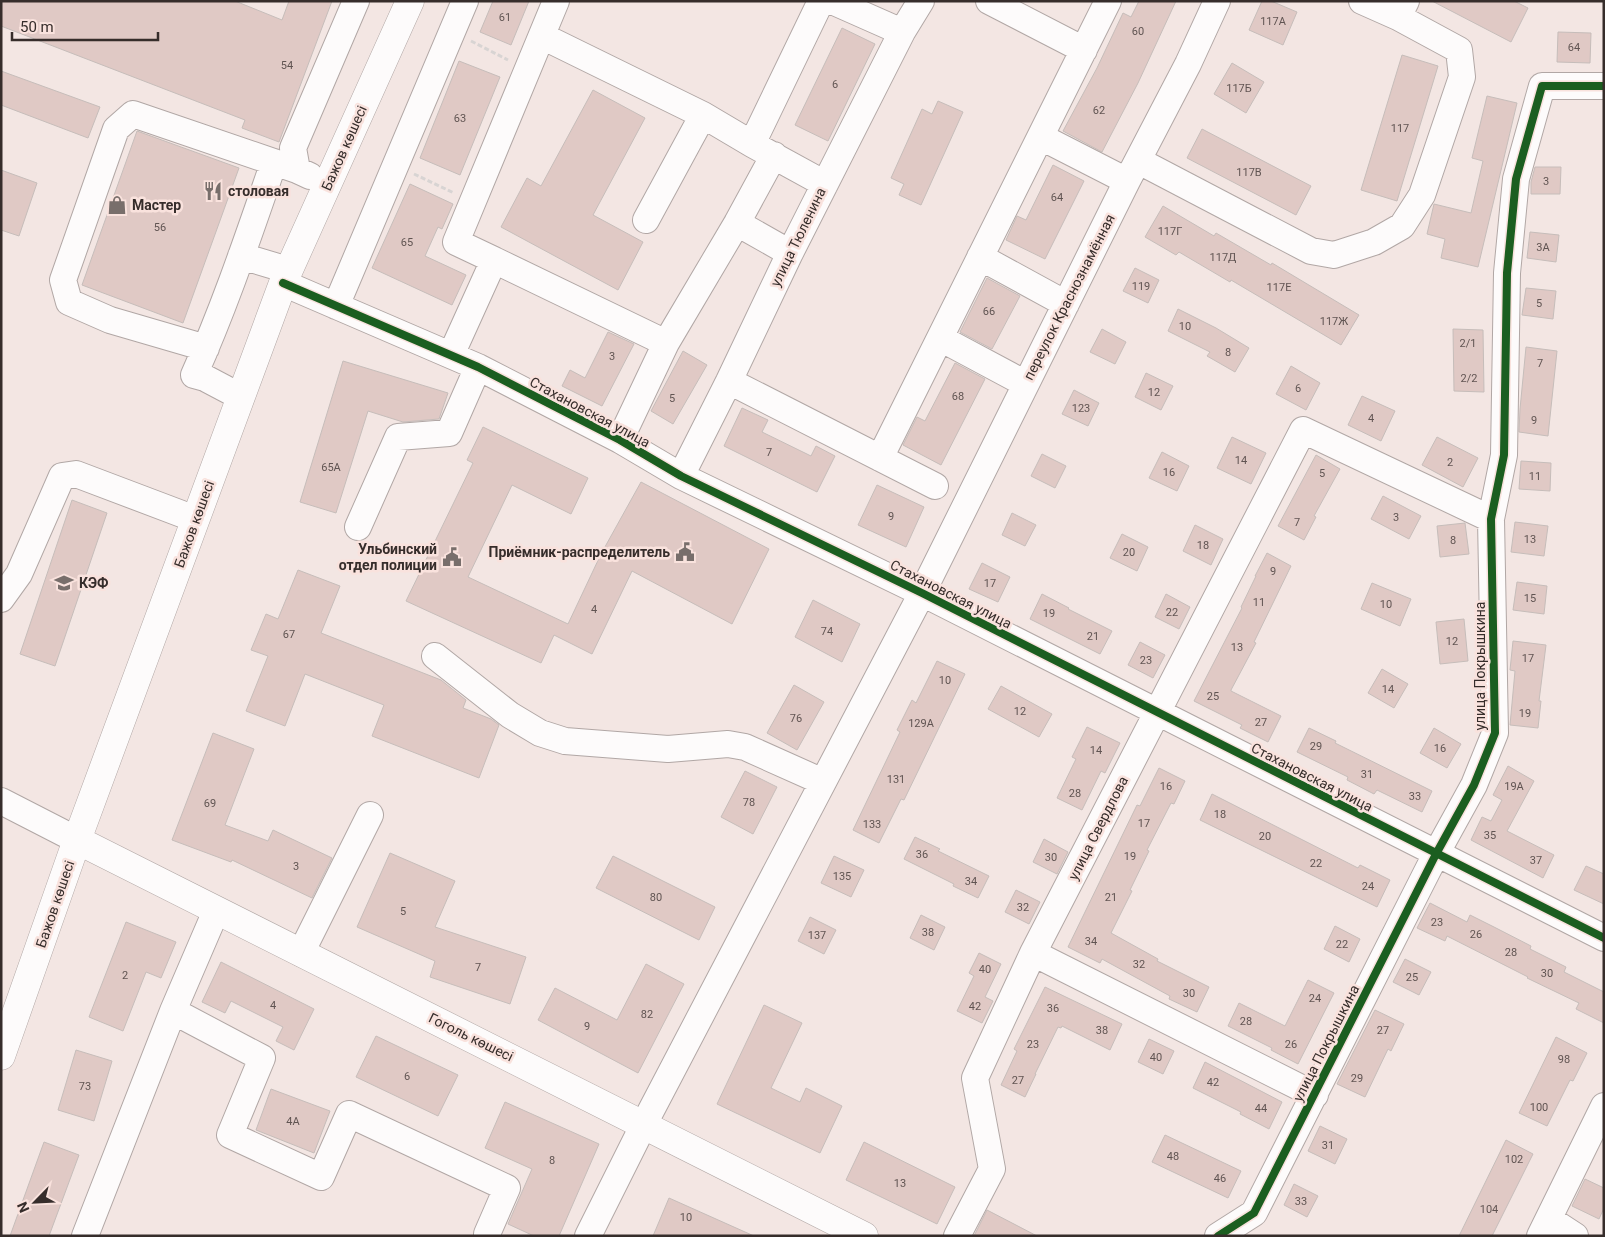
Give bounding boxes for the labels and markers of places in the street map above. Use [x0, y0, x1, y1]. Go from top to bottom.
restaurant icon: столовая [202, 180, 224, 202]
place label: столовая [228, 183, 289, 199]
shop icon: Мастер [106, 194, 128, 216]
place label: Мастер [132, 197, 181, 213]
place label: Ульбинский отдел полиции [339, 541, 437, 573]
public building icon: Приёмник-распределитель [674, 541, 696, 563]
place label: Приёмник-распределитель [489, 544, 670, 560]
public building icon: Ульбинский отдел полиции [441, 546, 463, 568]
school or university icon: КЭФ [53, 572, 75, 594]
place label: КЭФ [79, 575, 109, 591]

